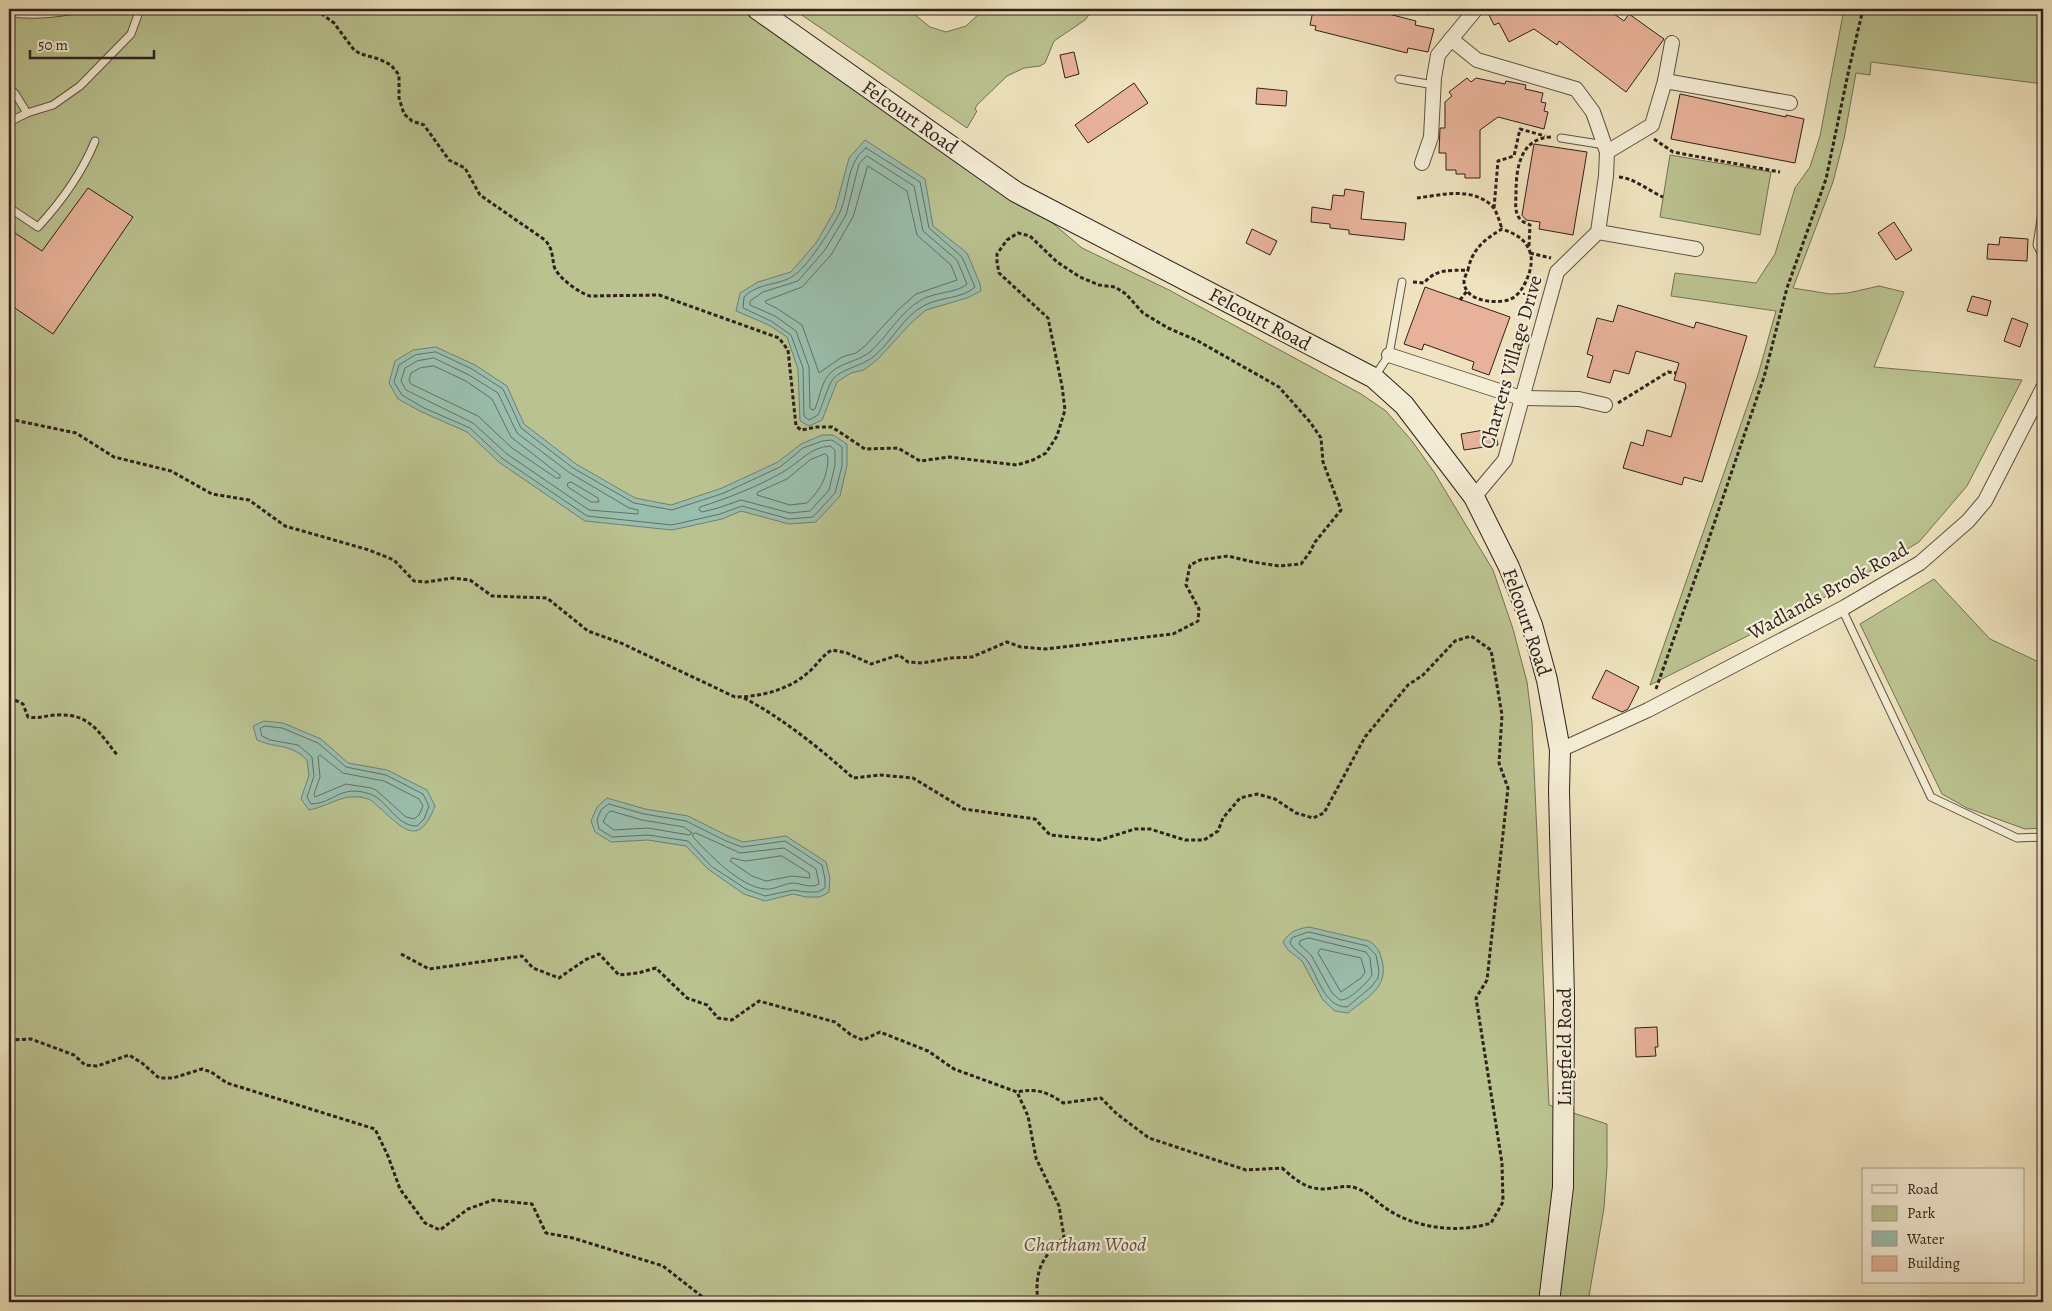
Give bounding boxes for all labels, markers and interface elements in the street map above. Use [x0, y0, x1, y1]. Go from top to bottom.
scale bar [30, 28, 154, 60]
text: 50 m [38, 35, 68, 55]
street label: Felcourt Road [856, 74, 964, 160]
street label: Charters Village Drive [1473, 272, 1549, 452]
street label: Felcourt Road [1204, 281, 1316, 357]
street label: Wadlands Brook Road [1742, 536, 1913, 647]
street label: Felcourt Road [1496, 565, 1558, 680]
street label: Lingfield Road [1551, 988, 1578, 1106]
legend [1862, 1168, 2024, 1284]
text: Road [1907, 1179, 1939, 1199]
text: Park [1907, 1203, 1936, 1223]
text: Water [1906, 1229, 1944, 1249]
park label: Chartham Wood [1024, 1231, 1147, 1258]
text: Building [1907, 1253, 1960, 1273]

